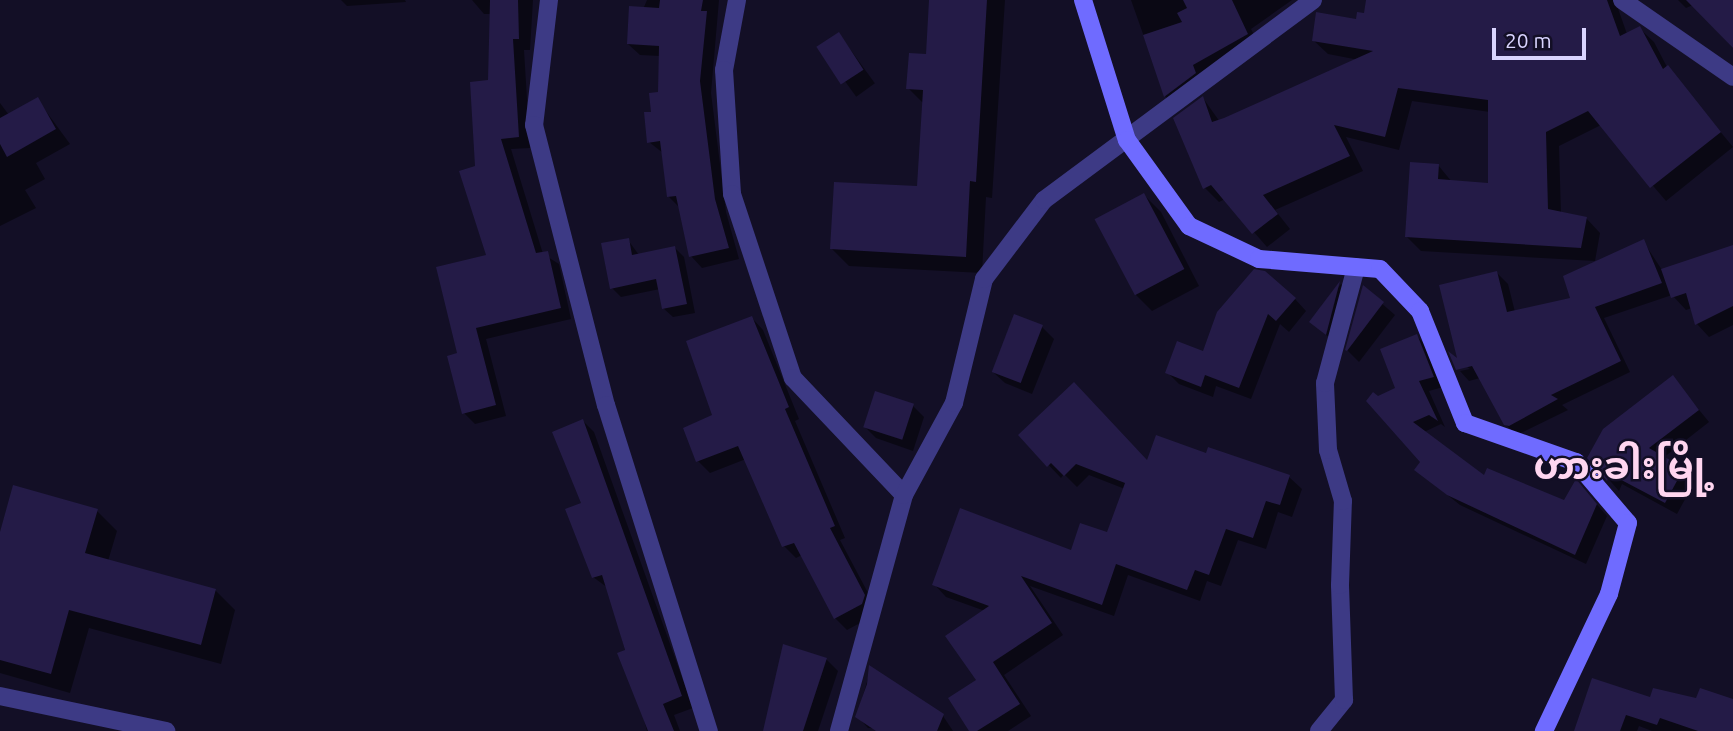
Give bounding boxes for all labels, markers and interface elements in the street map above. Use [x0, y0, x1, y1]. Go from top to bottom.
scale bar [1495, 14, 1590, 58]
text: 20 m [1505, 28, 1552, 52]
district label: ဟားခါးမြို့ [1534, 444, 1714, 488]

